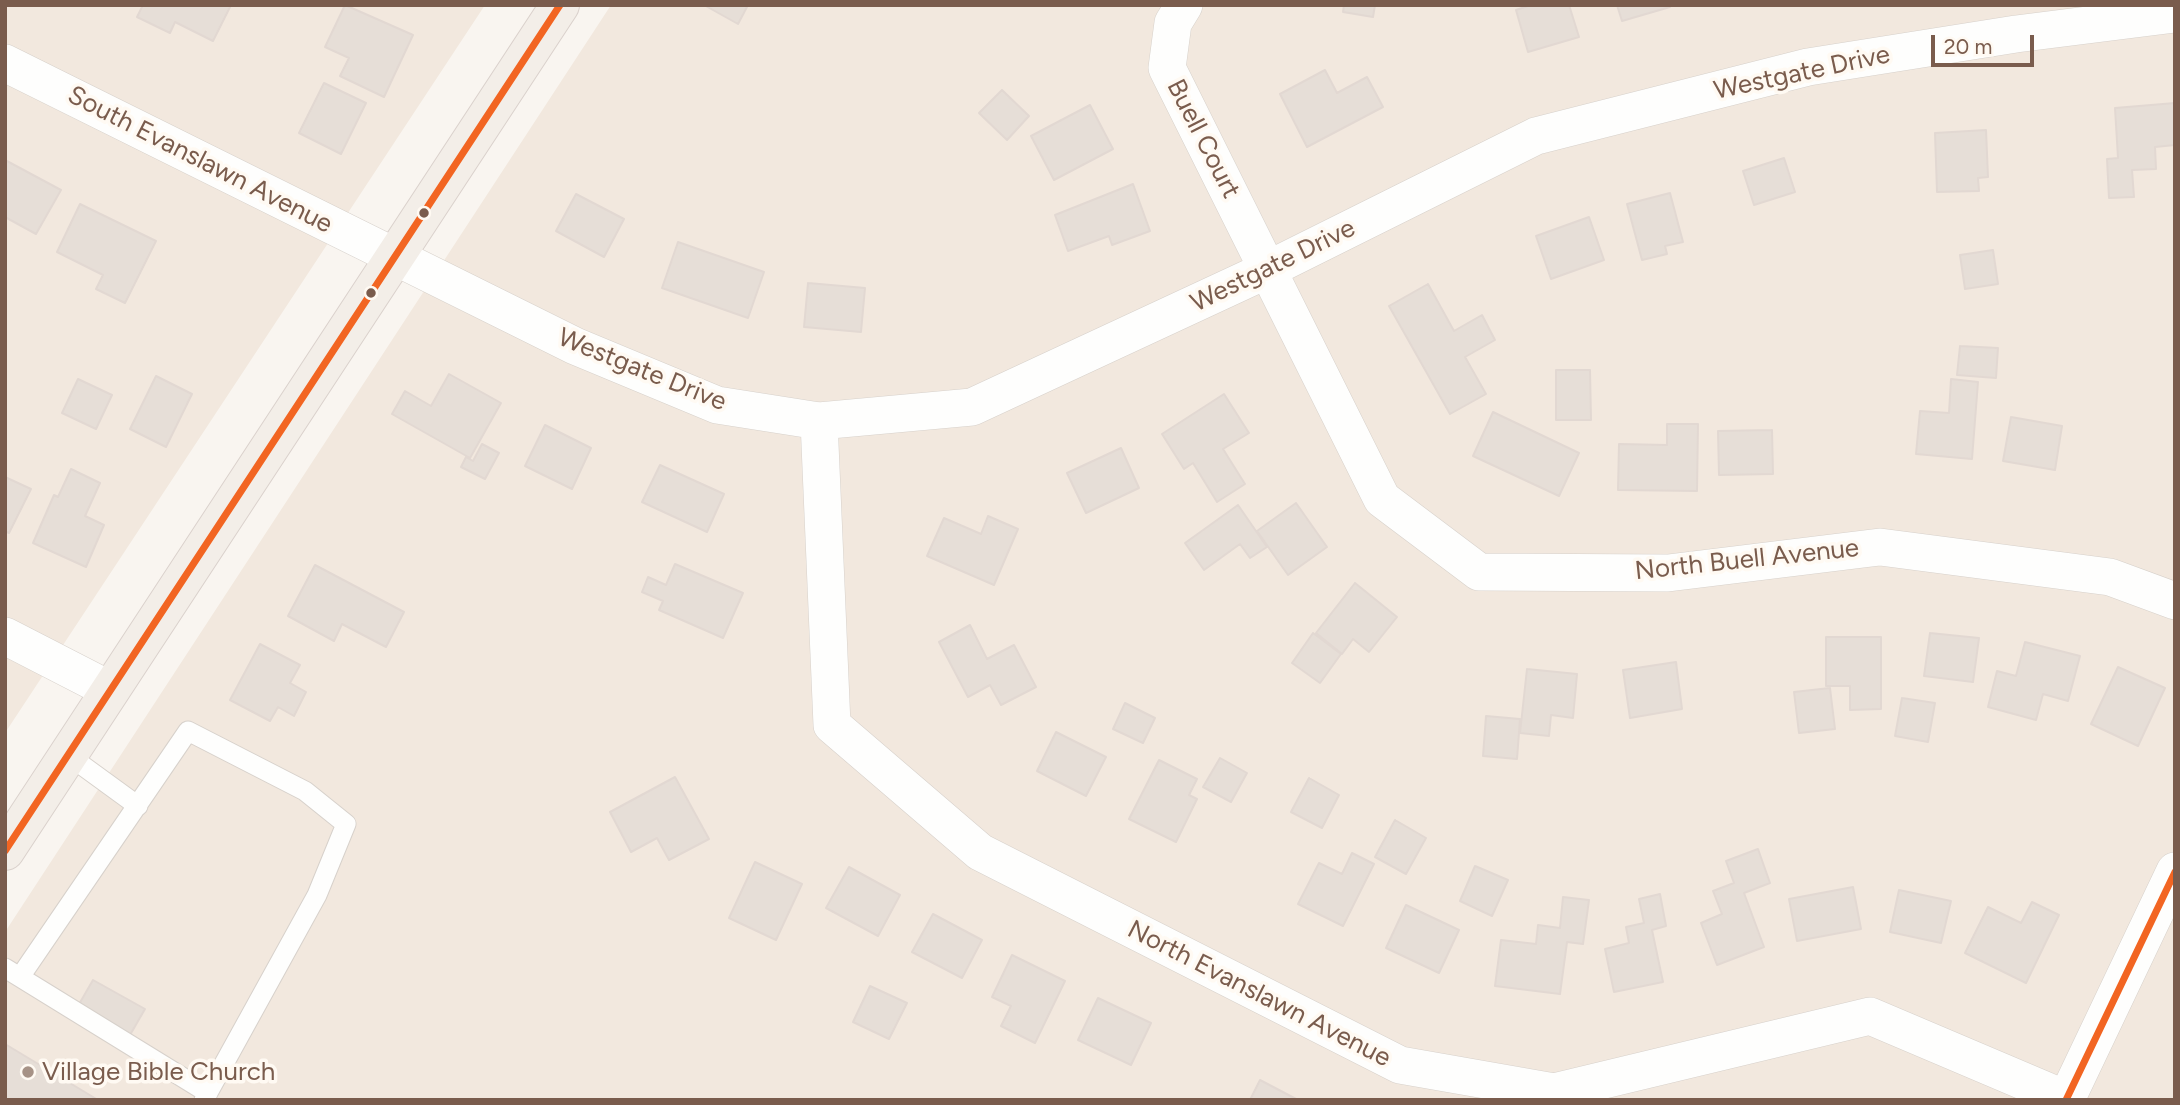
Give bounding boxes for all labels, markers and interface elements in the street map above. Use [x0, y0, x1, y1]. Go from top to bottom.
scale bar [1935, 21, 2038, 65]
text: 20 m [1944, 34, 1992, 59]
street label: Westgate Drive [1711, 39, 1893, 107]
street label: Buell Court [1160, 74, 1246, 204]
street label: South Evanslawn Avenue [62, 80, 338, 240]
unlabelled marker [417, 206, 431, 220]
street label: Westgate Drive [1186, 213, 1360, 319]
unlabelled marker [364, 286, 378, 300]
street label: Westgate Drive [553, 322, 731, 418]
street label: North Buell Avenue [1633, 533, 1861, 587]
street label: North Evanslawn Avenue [1122, 914, 1396, 1074]
place label: Village Bible Church [42, 1056, 275, 1088]
marker: Village Bible Church [20, 1064, 36, 1080]

